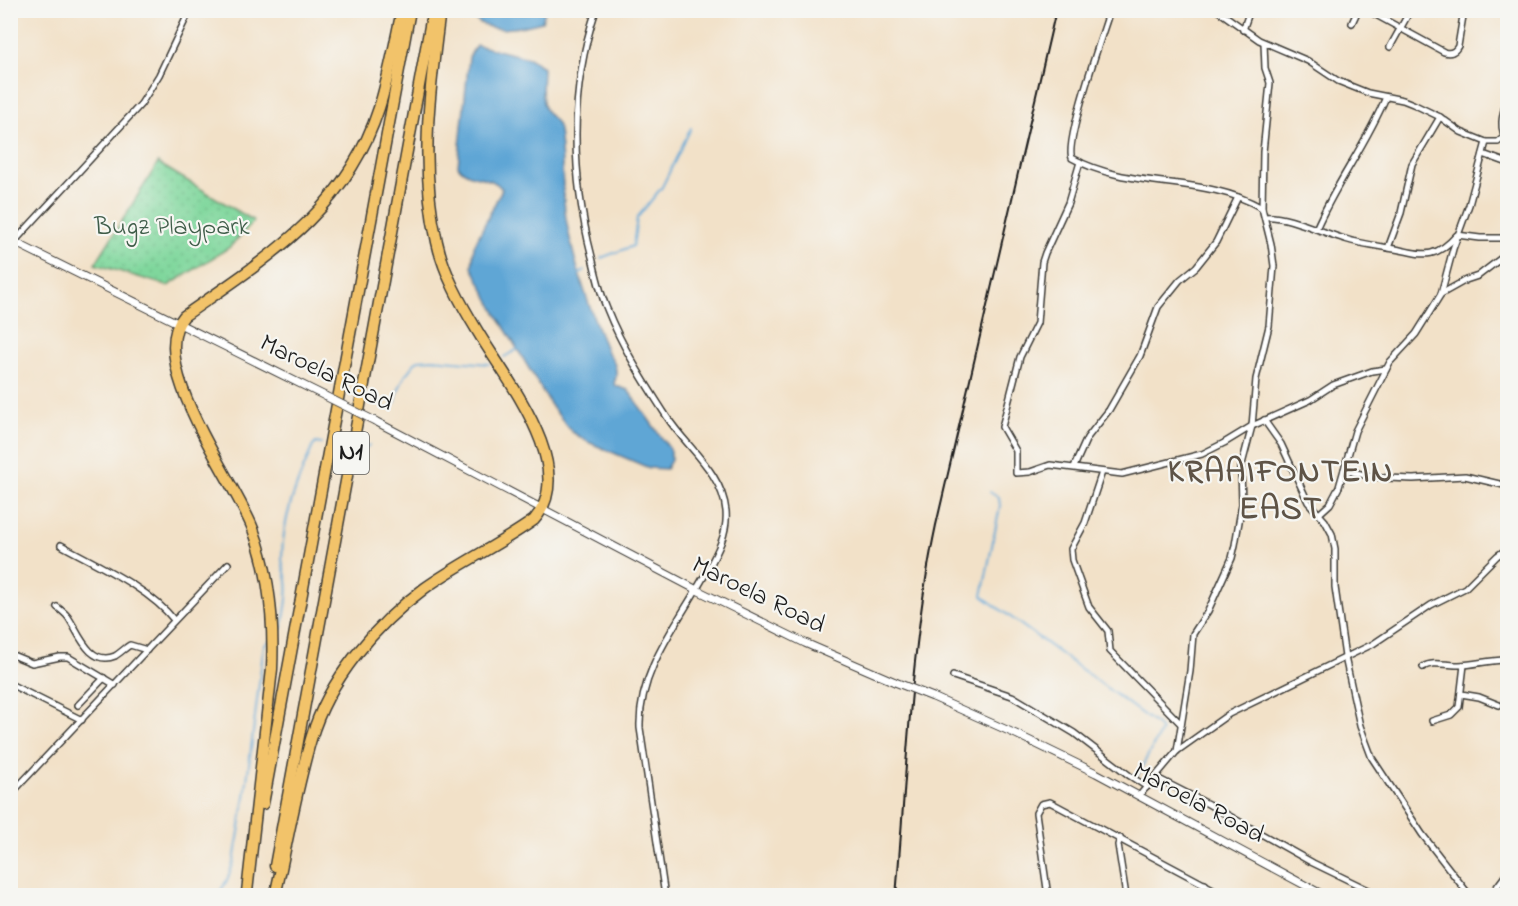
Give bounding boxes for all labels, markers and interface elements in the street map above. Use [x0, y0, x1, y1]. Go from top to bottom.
park label: Bugz Playpark [93, 209, 250, 247]
street label: Maroela Road [253, 325, 400, 423]
road number: N1 [333, 432, 369, 474]
district label: KRAAIFONTEIN EAST [1168, 450, 1394, 534]
street label: Maroela Road [685, 547, 832, 645]
street label: Maroela Road [1125, 753, 1271, 855]

